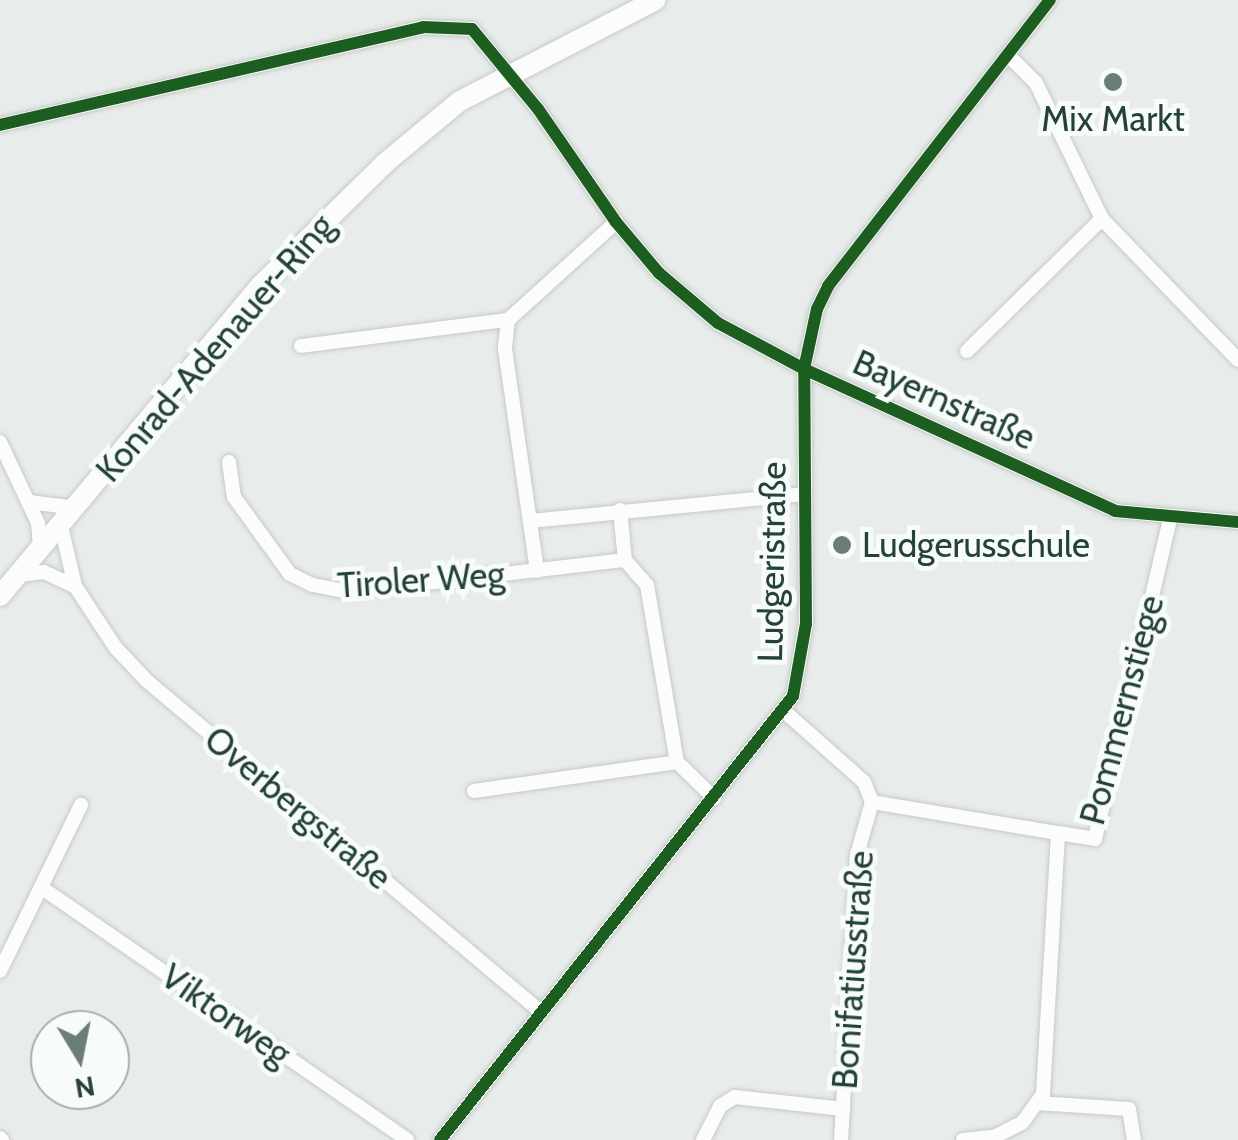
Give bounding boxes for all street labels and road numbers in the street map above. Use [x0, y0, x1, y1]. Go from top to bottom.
street label: Konrad-Adenauer-Ring [87, 206, 343, 490]
street label: Bayernstraße [847, 341, 1041, 459]
street label: Ludgeristraße [749, 461, 795, 663]
street label: Tiroler Weg [336, 553, 506, 607]
street label: Pommernstiege [1071, 591, 1173, 829]
street label: Overbergstraße [196, 718, 400, 898]
street label: Bonifatiusstraße [824, 849, 882, 1091]
street label: Viktorweg [153, 955, 299, 1075]

